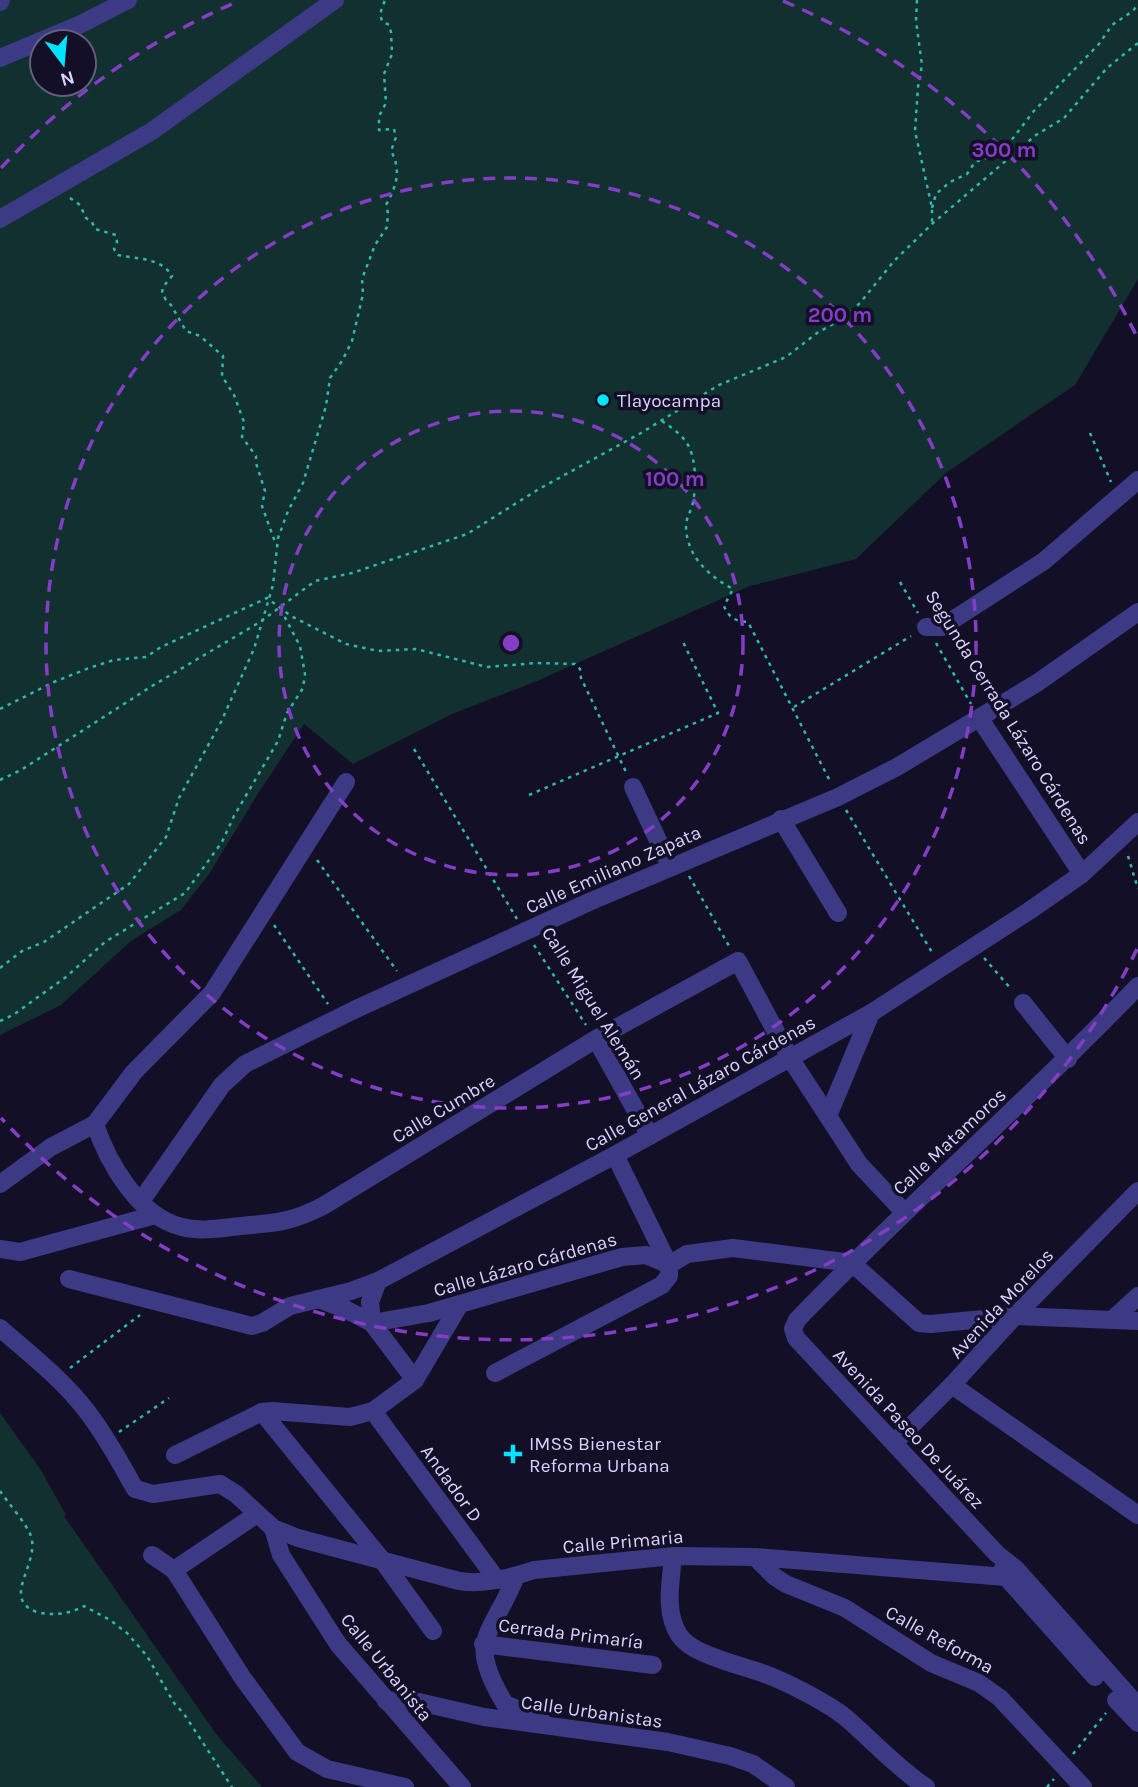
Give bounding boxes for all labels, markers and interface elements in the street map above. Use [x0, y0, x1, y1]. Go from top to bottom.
north arrow [28, 28, 98, 98]
text: N [58, 66, 77, 91]
text: 300 m [972, 138, 1036, 162]
text: 200 m [808, 303, 872, 327]
place label: Tlayocampa [617, 390, 721, 412]
marker: Tlayocampa [595, 392, 611, 408]
text: 100 m [645, 467, 705, 491]
street label: Segunda Cerrada Lázaro Cárdenas [921, 586, 1096, 849]
centre of rings [499, 631, 523, 655]
street label: Calle Emiliano Zapata [522, 821, 705, 919]
street label: Calle Miguel Alemán [537, 923, 649, 1084]
street label: Calle General Lázaro Cárdenas [582, 1011, 819, 1156]
street label: Calle Cumbre [388, 1070, 499, 1148]
street label: Calle Matamoros [889, 1084, 1011, 1200]
street label: Calle Lázaro Cárdenas [431, 1228, 619, 1302]
street label: Avenida Morelos [945, 1244, 1058, 1363]
street label: Avenida Paseo De Juárez [828, 1344, 988, 1513]
place label: IMSS Bienestar Reforma Urbana [529, 1433, 670, 1477]
street label: Andador D [416, 1441, 486, 1526]
marker: IMSS Bienestar Reforma Urbana [503, 1444, 523, 1464]
street label: Calle Primaria [562, 1526, 684, 1558]
street label: Calle Reforma [882, 1601, 998, 1679]
street label: Calle Urbanista [336, 1609, 437, 1726]
street label: Cerrada Primaría [497, 1614, 645, 1654]
street label: Calle Urbanistas [520, 1691, 664, 1733]

